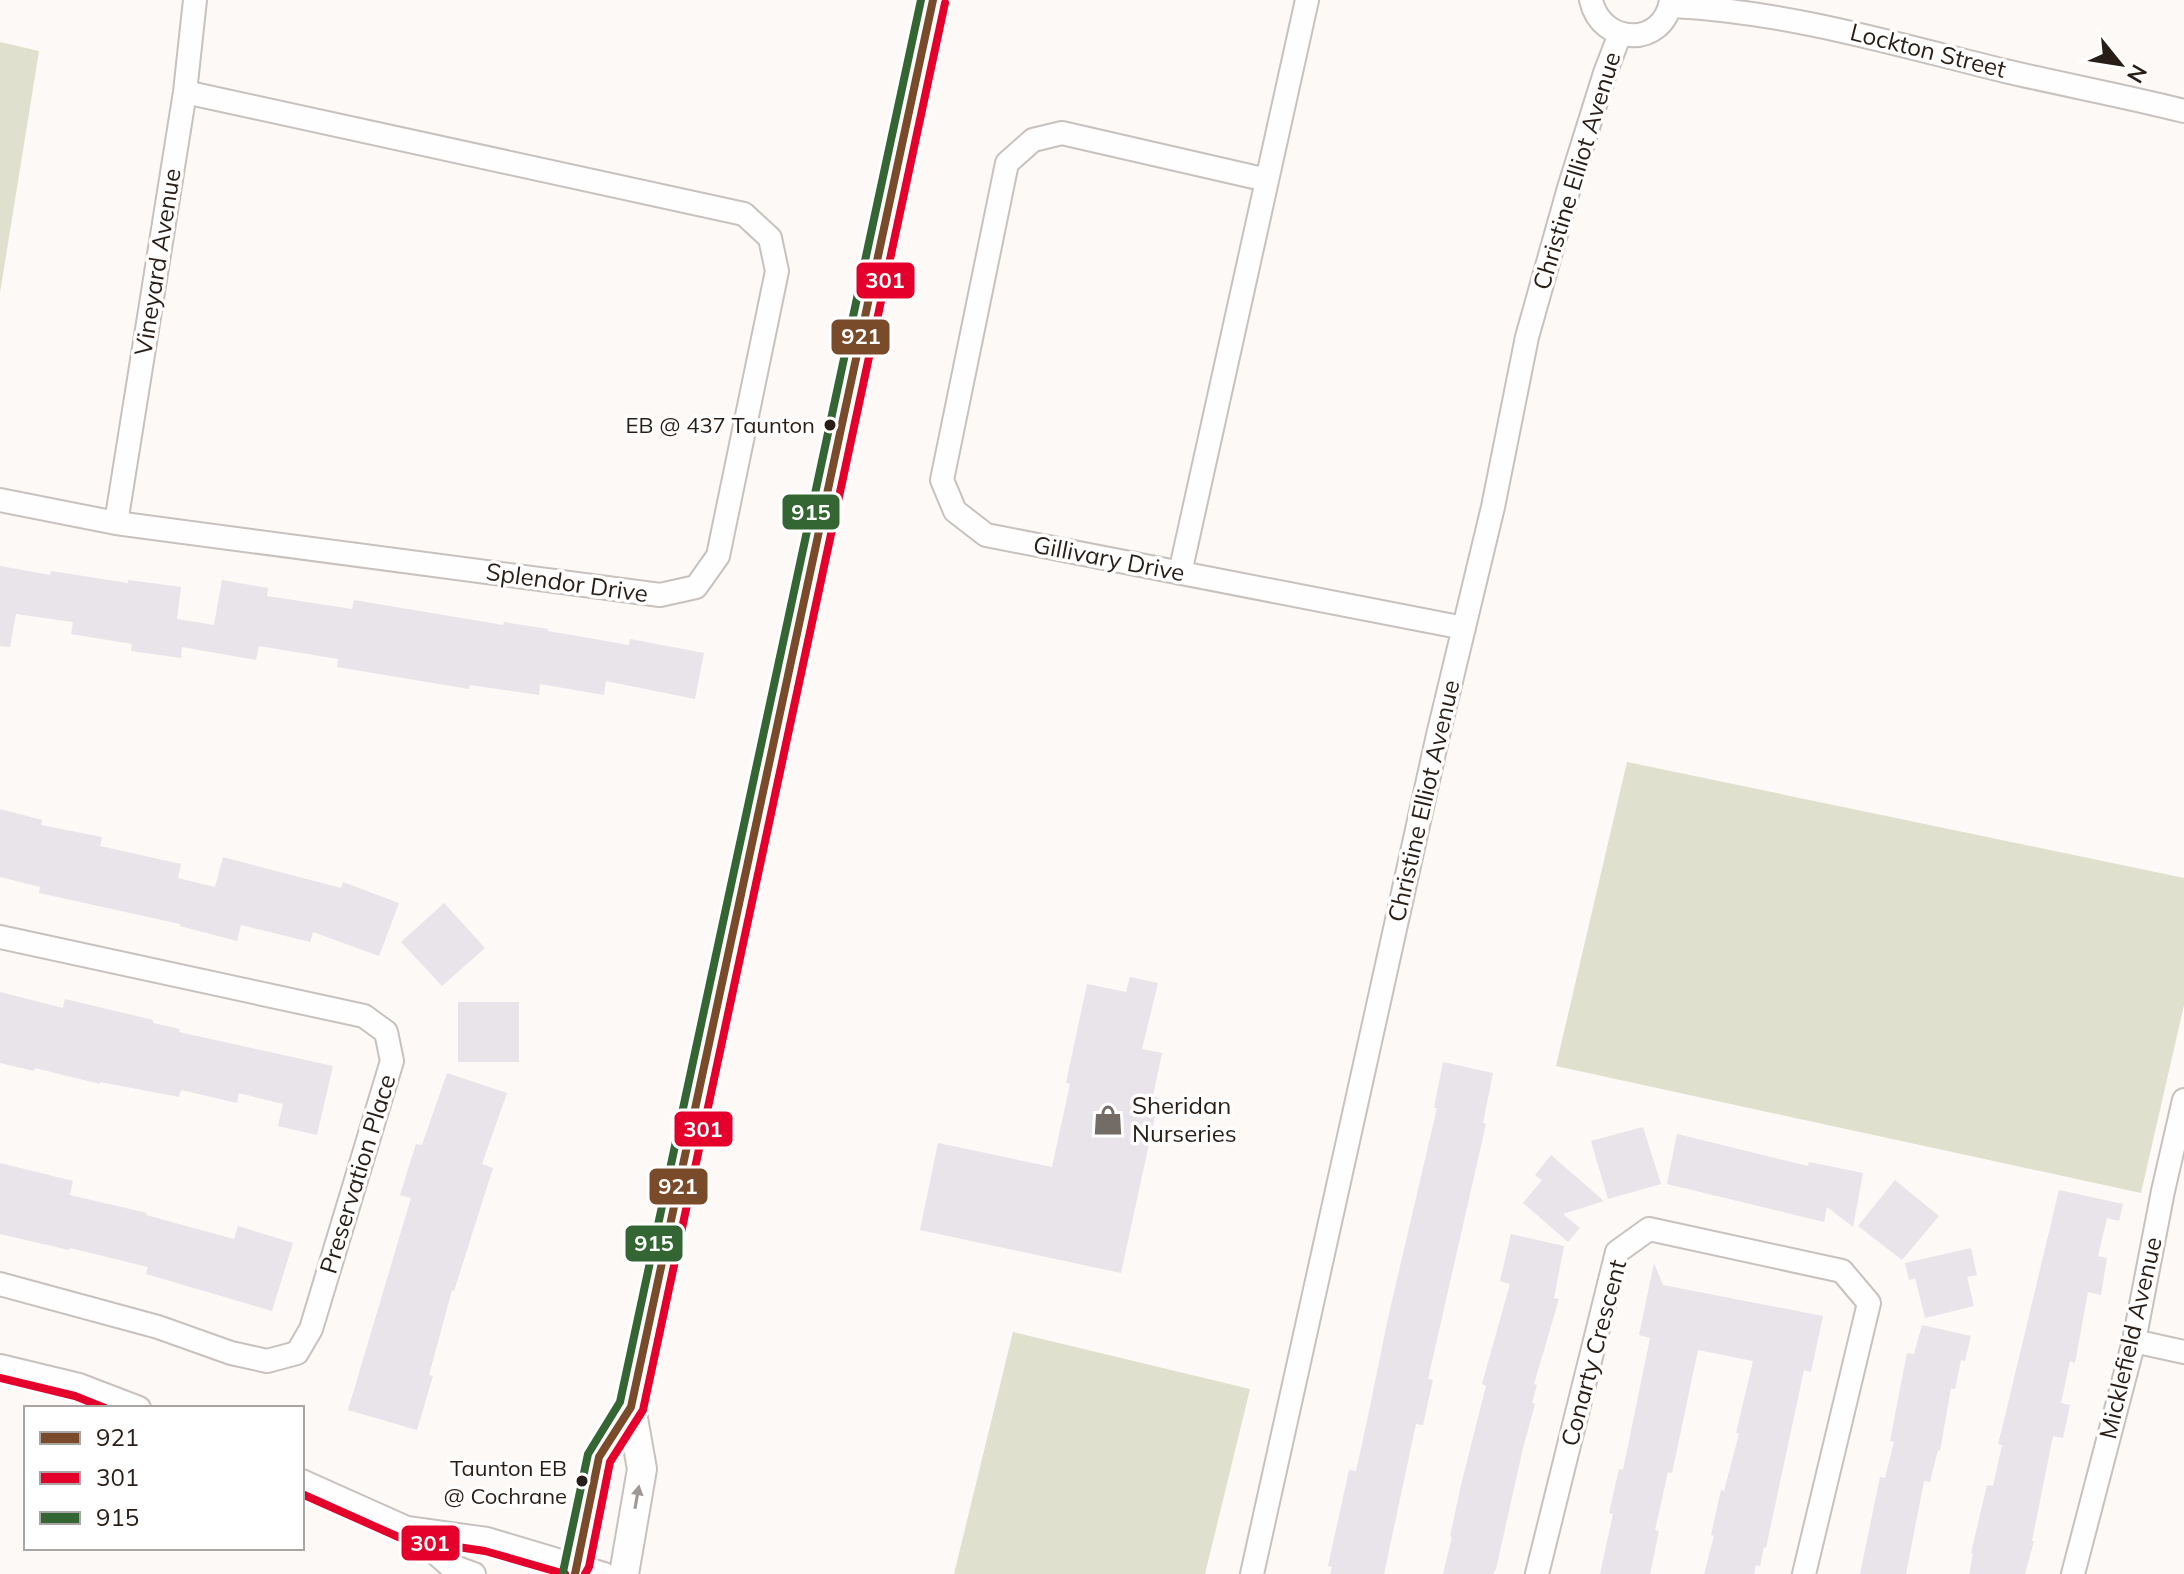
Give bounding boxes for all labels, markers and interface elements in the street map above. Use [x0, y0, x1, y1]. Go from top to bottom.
street label: Lockton Street [1847, 16, 2009, 84]
north arrow [2080, 24, 2160, 104]
street label: Christine Elliot Avenue [1526, 48, 1627, 293]
text: N [2121, 60, 2154, 88]
street label: Vineyard Avenue [127, 166, 187, 358]
line badge: 301 [855, 261, 916, 300]
text: 301 [865, 266, 905, 294]
line badge: 921 [830, 318, 891, 356]
text: 921 [841, 322, 881, 350]
place label: EB @ 437 Taunton [626, 411, 815, 439]
marker: EB @ 437 Taunton [822, 417, 838, 433]
line badge: 915 [781, 493, 841, 531]
text: 915 [791, 498, 831, 526]
street label: Gillivary Drive [1031, 529, 1188, 587]
street label: Splendor Drive [484, 556, 650, 608]
street label: Christine Elliot Avenue [1381, 677, 1465, 925]
street label: Preservation Place [312, 1070, 402, 1277]
place label: Sheridan Nurseries [1132, 1090, 1237, 1148]
shop icon: Sheridan Nurseries [1091, 1103, 1125, 1137]
line badge: 301 [673, 1110, 734, 1148]
text: 301 [683, 1115, 723, 1143]
line badge: 921 [648, 1167, 709, 1206]
text: 921 [658, 1172, 698, 1200]
line badge: 915 [624, 1224, 684, 1263]
text: 915 [634, 1229, 674, 1257]
street label: Micklefield Avenue [2092, 1234, 2168, 1442]
street label: Conarty Crescent [1554, 1256, 1632, 1449]
legend [24, 1406, 304, 1550]
text: 921 [96, 1422, 139, 1452]
place label: Taunton EB @ Cochrane [443, 1454, 567, 1510]
text: 301 [96, 1462, 139, 1492]
marker: Taunton EB @ Cochrane [574, 1473, 590, 1489]
one-way arrow [632, 1484, 644, 1509]
text: 915 [96, 1502, 139, 1532]
line badge: 301 [400, 1524, 461, 1562]
text: 301 [410, 1529, 450, 1557]

